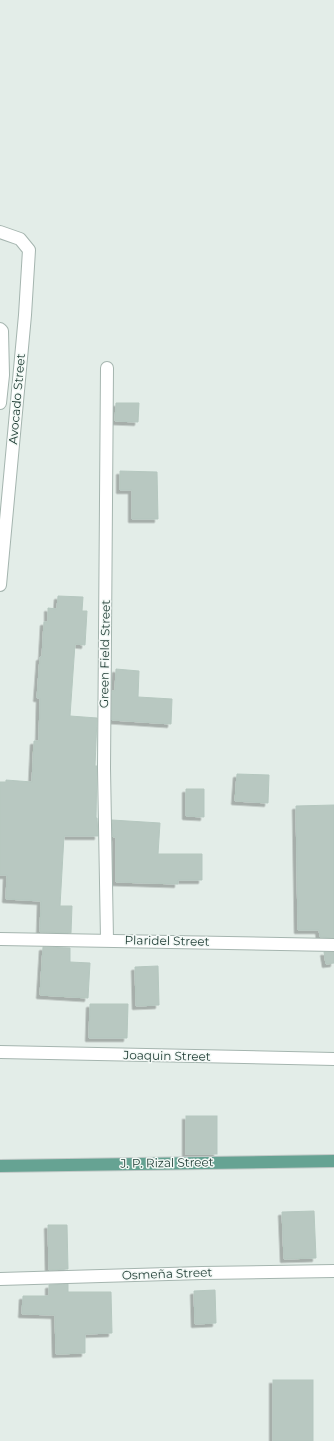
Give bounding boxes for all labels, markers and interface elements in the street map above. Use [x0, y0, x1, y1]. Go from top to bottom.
street label: Avocado Street [5, 353, 28, 445]
street label: Green Field Street [96, 599, 113, 708]
street label: Plaridel Street [124, 932, 210, 949]
street label: Joaquin Street [122, 1047, 211, 1064]
street label: J. P. Rizal Street [119, 1154, 214, 1171]
street label: Osmeña Street [121, 1264, 213, 1283]

